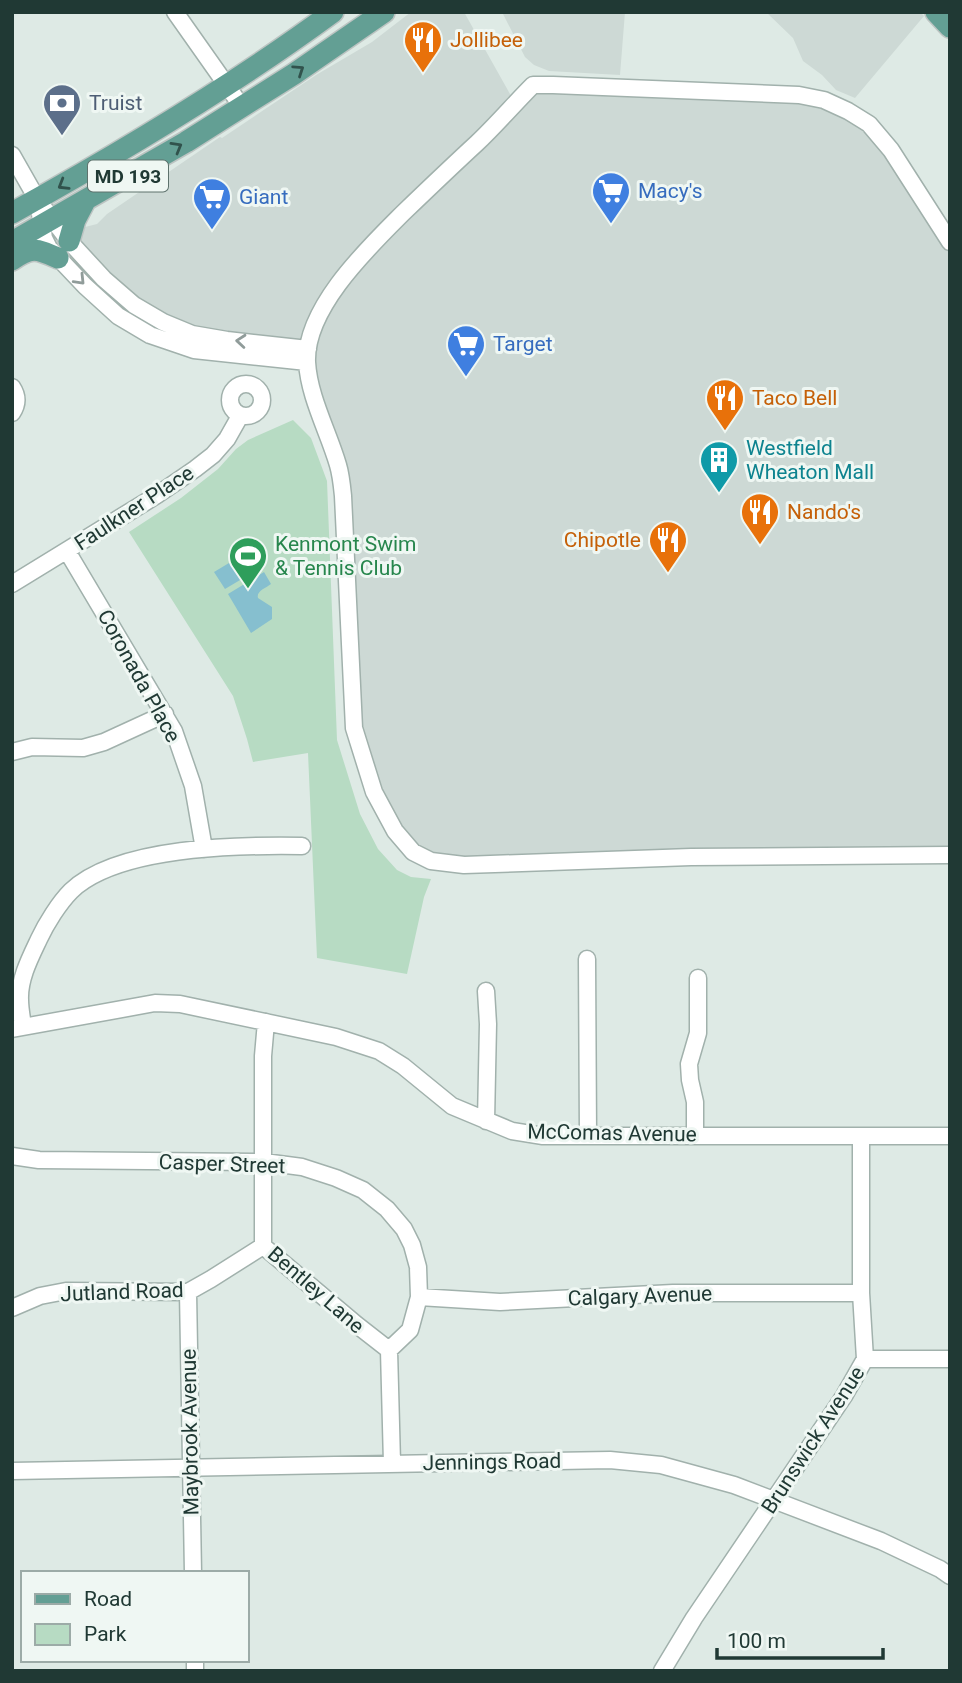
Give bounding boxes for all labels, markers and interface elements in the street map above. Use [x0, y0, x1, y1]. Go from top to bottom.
restaurant icon: Jollibee [402, 19, 444, 74]
place label: Jollibee [450, 28, 523, 52]
one-way arrow [292, 65, 305, 78]
bank icon: Truist [41, 82, 83, 137]
place label: Truist [89, 91, 142, 115]
one-way arrow [170, 142, 183, 155]
road number: MD 193 [88, 160, 168, 192]
supermarket icon: Macy's [590, 170, 632, 225]
supermarket icon: Giant [191, 176, 233, 231]
one-way arrow [57, 177, 70, 190]
place label: Macy's [638, 179, 703, 203]
place label: Giant [239, 185, 288, 209]
one-way arrow [71, 272, 84, 285]
supermarket icon: Target [445, 323, 487, 378]
place label: Target [493, 332, 553, 356]
one-way arrow [235, 334, 246, 349]
restaurant icon: Taco Bell [704, 377, 746, 432]
place label: Taco Bell [752, 386, 837, 410]
place label: Westfield Wheaton Mall [746, 436, 874, 484]
building icon: Westfield Wheaton Mall [698, 439, 740, 494]
street label: Faulkner Place [70, 461, 198, 555]
restaurant icon: Nando's [739, 491, 781, 546]
place label: Nando's [787, 500, 861, 524]
restaurant icon: Chipotle [647, 519, 689, 574]
place label: Chipotle [564, 528, 641, 552]
place label: Kenmont Swim & Tennis Club [275, 532, 416, 580]
sports icon: Kenmont Swim & Tennis Club [227, 535, 269, 590]
street label: Coronada Place [93, 605, 185, 747]
street label: McComas Avenue [527, 1120, 697, 1146]
street label: Casper Street [158, 1150, 286, 1178]
street label: Bentley Lane [263, 1242, 369, 1338]
street label: Jutland Road [60, 1278, 184, 1306]
street label: Calgary Avenue [567, 1281, 713, 1311]
street label: Maybrook Avenue [177, 1348, 203, 1516]
street label: Brunswick Avenue [756, 1362, 870, 1518]
street label: Jennings Road [422, 1449, 562, 1475]
legend [21, 1571, 248, 1662]
text: Road [84, 1587, 132, 1611]
scale bar [717, 1616, 883, 1660]
text: Park [84, 1622, 127, 1646]
text: 100 m [727, 1629, 786, 1653]

